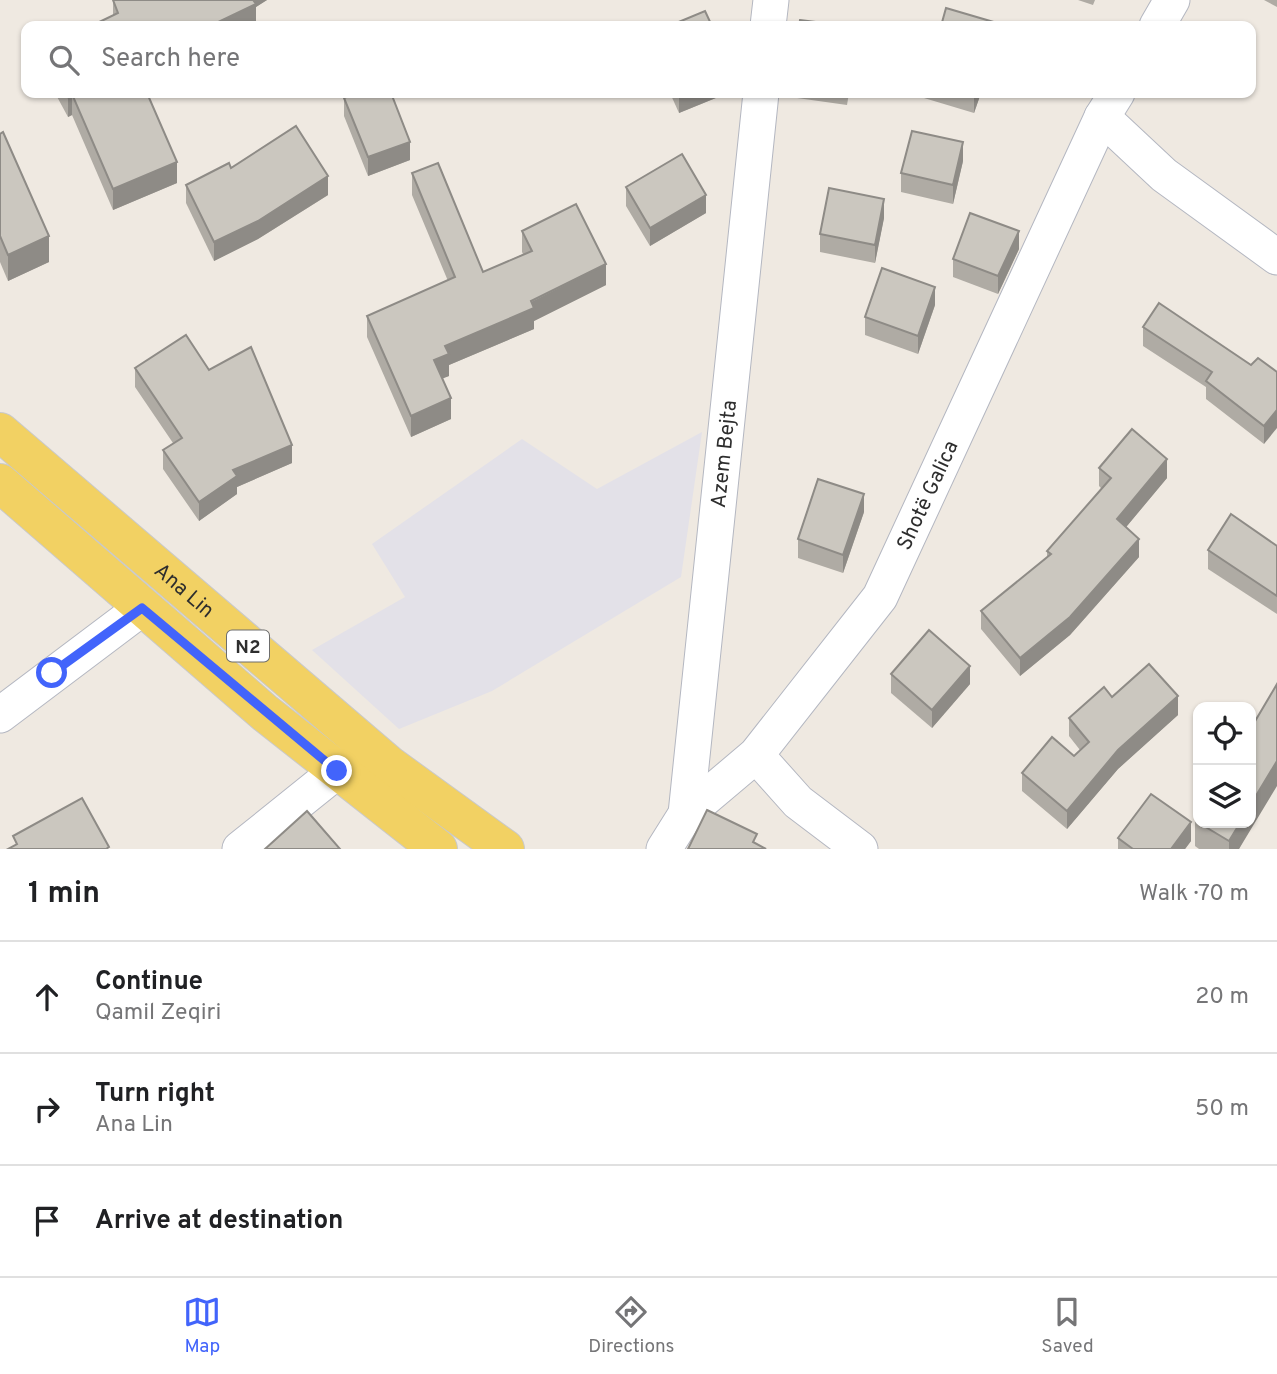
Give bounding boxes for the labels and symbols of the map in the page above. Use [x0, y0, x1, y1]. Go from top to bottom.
street label: Azem Bejta [706, 399, 744, 509]
street label: Shotë Galica [891, 437, 965, 555]
street label: Ana Lin [148, 558, 219, 625]
road number: N2 [227, 631, 269, 662]
route start [36, 657, 67, 688]
route end [321, 755, 352, 786]

